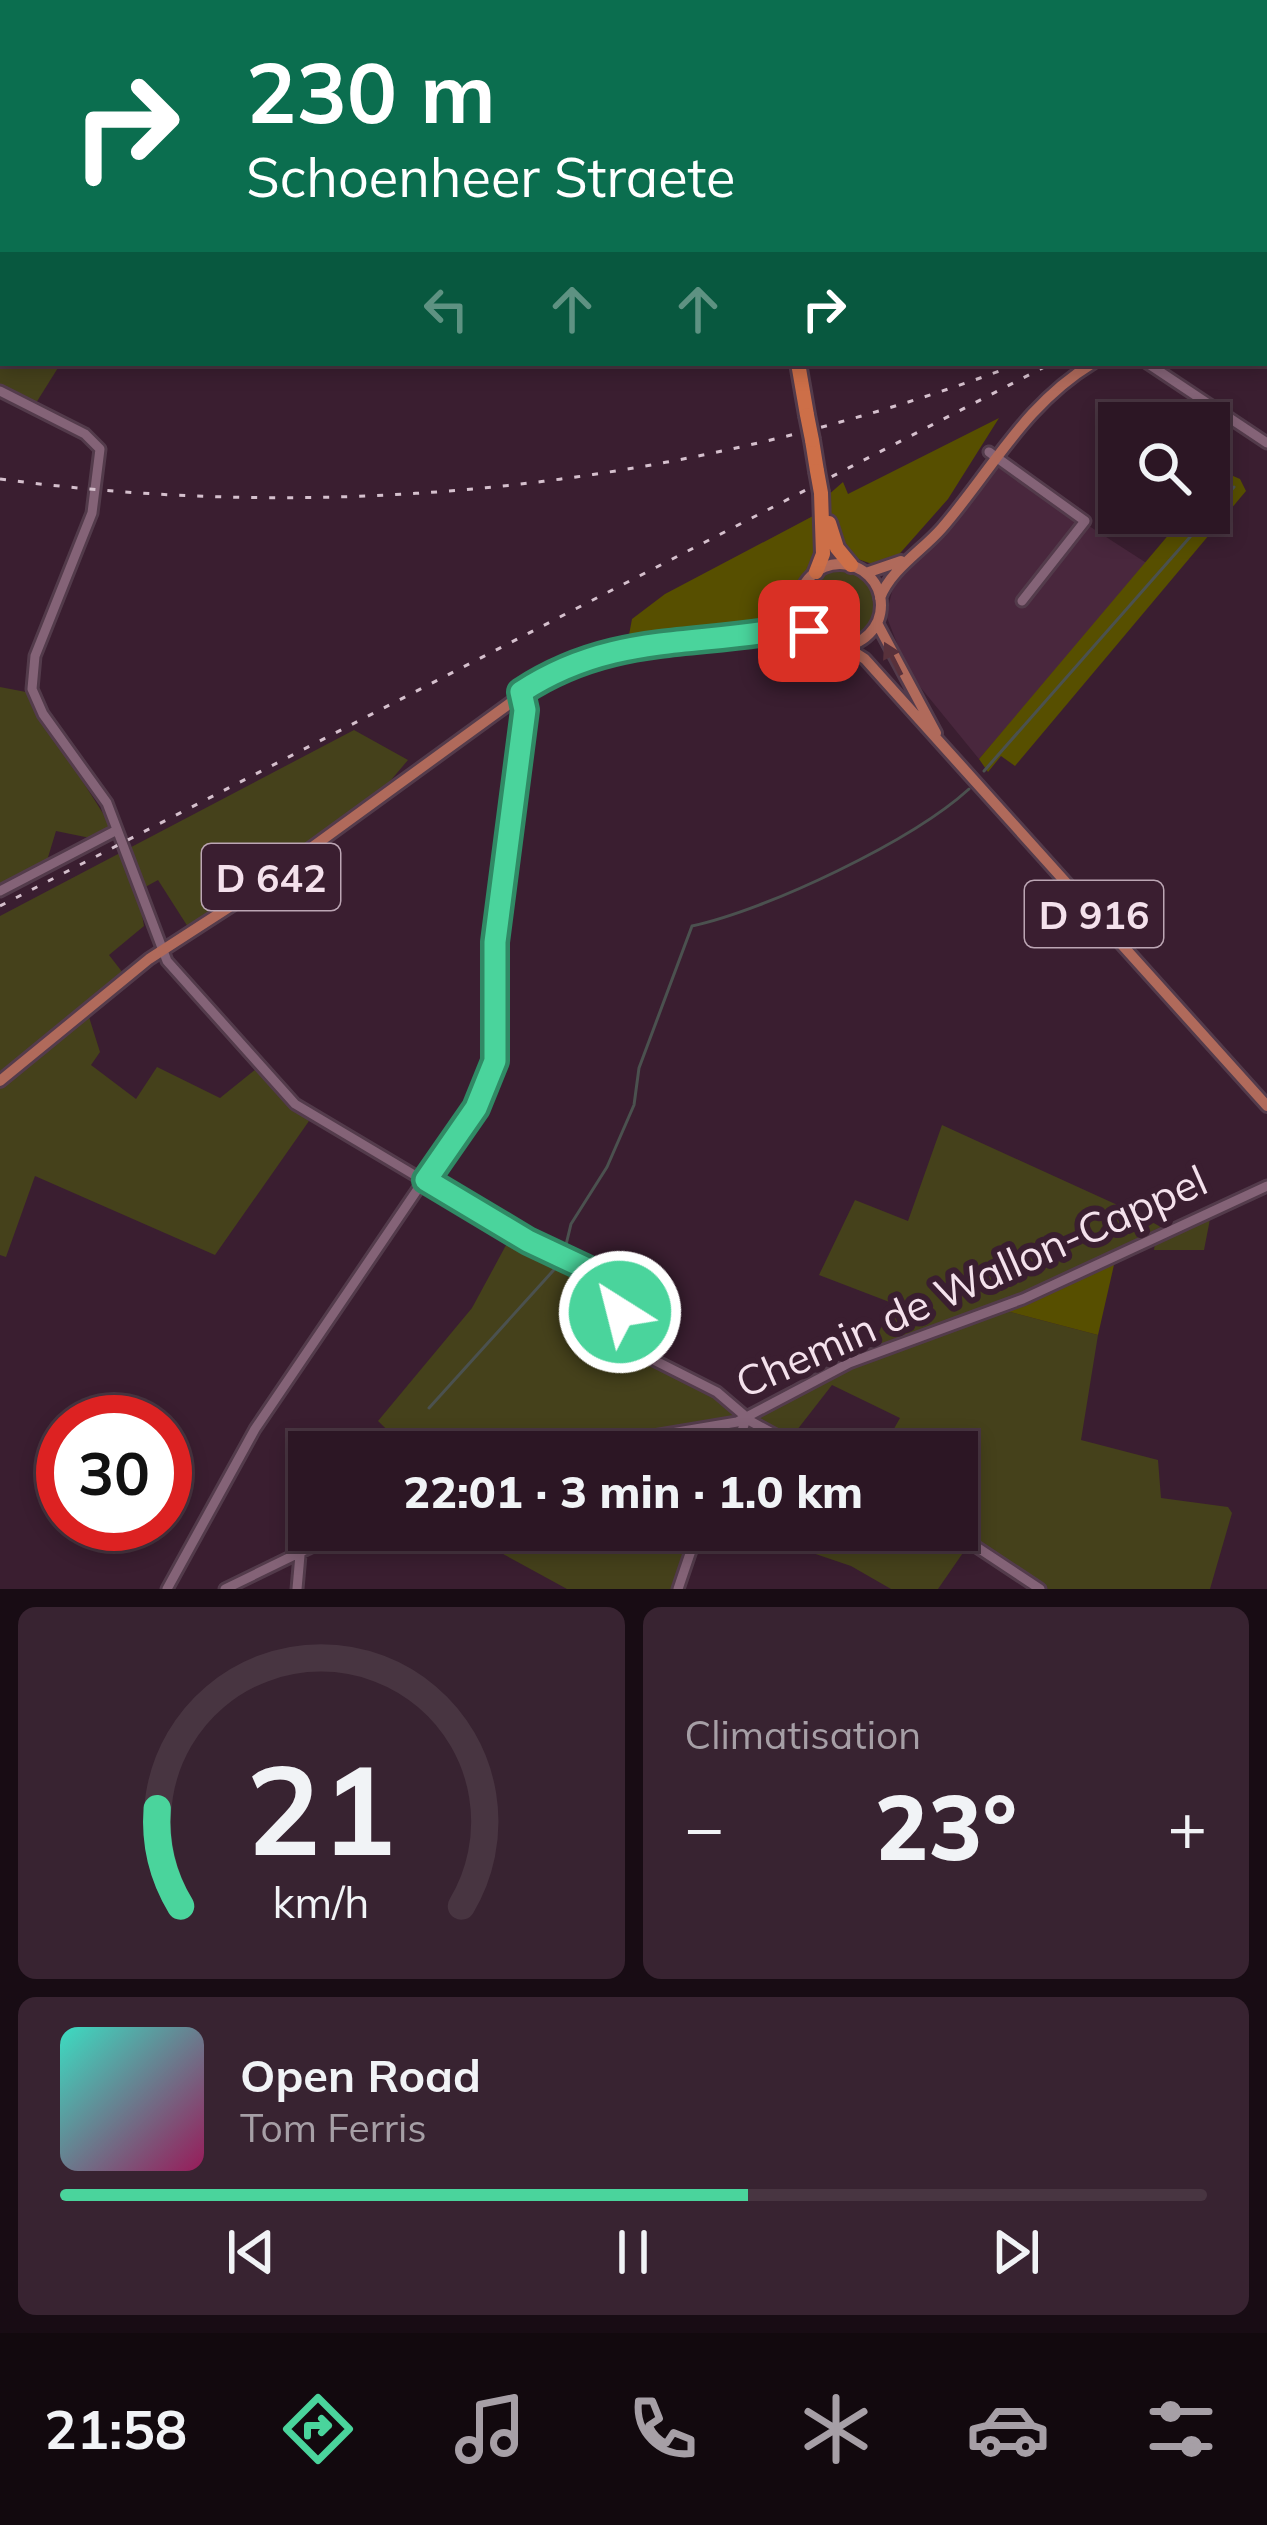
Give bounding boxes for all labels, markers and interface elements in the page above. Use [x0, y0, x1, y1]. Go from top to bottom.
text: 230 m [246, 39, 496, 144]
icon: right [48, 48, 204, 204]
text: Schoenheer Straete [246, 143, 736, 211]
icon: left [413, 276, 479, 342]
icon: ahead [539, 276, 605, 342]
icon: ahead [665, 276, 731, 342]
icon: right [791, 276, 857, 342]
map controls [1098, 402, 1230, 534]
button: search [1098, 402, 1230, 534]
pin [758, 580, 860, 682]
icon: arrive [776, 598, 842, 664]
one-way arrow [883, 642, 904, 677]
road number: D 642 [202, 844, 340, 910]
road number: D 916 [1025, 881, 1163, 947]
street label: Chemin de Wallon-Cappel [727, 1153, 1215, 1409]
position arrow [557, 1249, 683, 1375]
speed limit sign: 30 [36, 1395, 192, 1551]
text: 22:01 · 3 min · 1.0 km [403, 1463, 863, 1519]
text: Climatisation [685, 1710, 921, 1759]
text: 21 [246, 1730, 396, 1886]
text: 23° [874, 1770, 1017, 1883]
text: − [685, 1785, 724, 1868]
text: + [1167, 1785, 1207, 1868]
text: km/h [273, 1875, 370, 1929]
text: Open Road [240, 2047, 481, 2103]
text: Tom Ferris [240, 2103, 427, 2152]
icon: previous [218, 2219, 284, 2285]
icon: pause [600, 2219, 666, 2285]
icon: next [983, 2219, 1049, 2285]
icon: directions [276, 2387, 360, 2471]
icon: music [448, 2387, 532, 2471]
icon: phone [621, 2387, 705, 2471]
icon: climate [794, 2387, 878, 2471]
icon: car [966, 2387, 1050, 2471]
icon: filters [1139, 2387, 1223, 2471]
text: 21:58 [44, 2395, 187, 2463]

